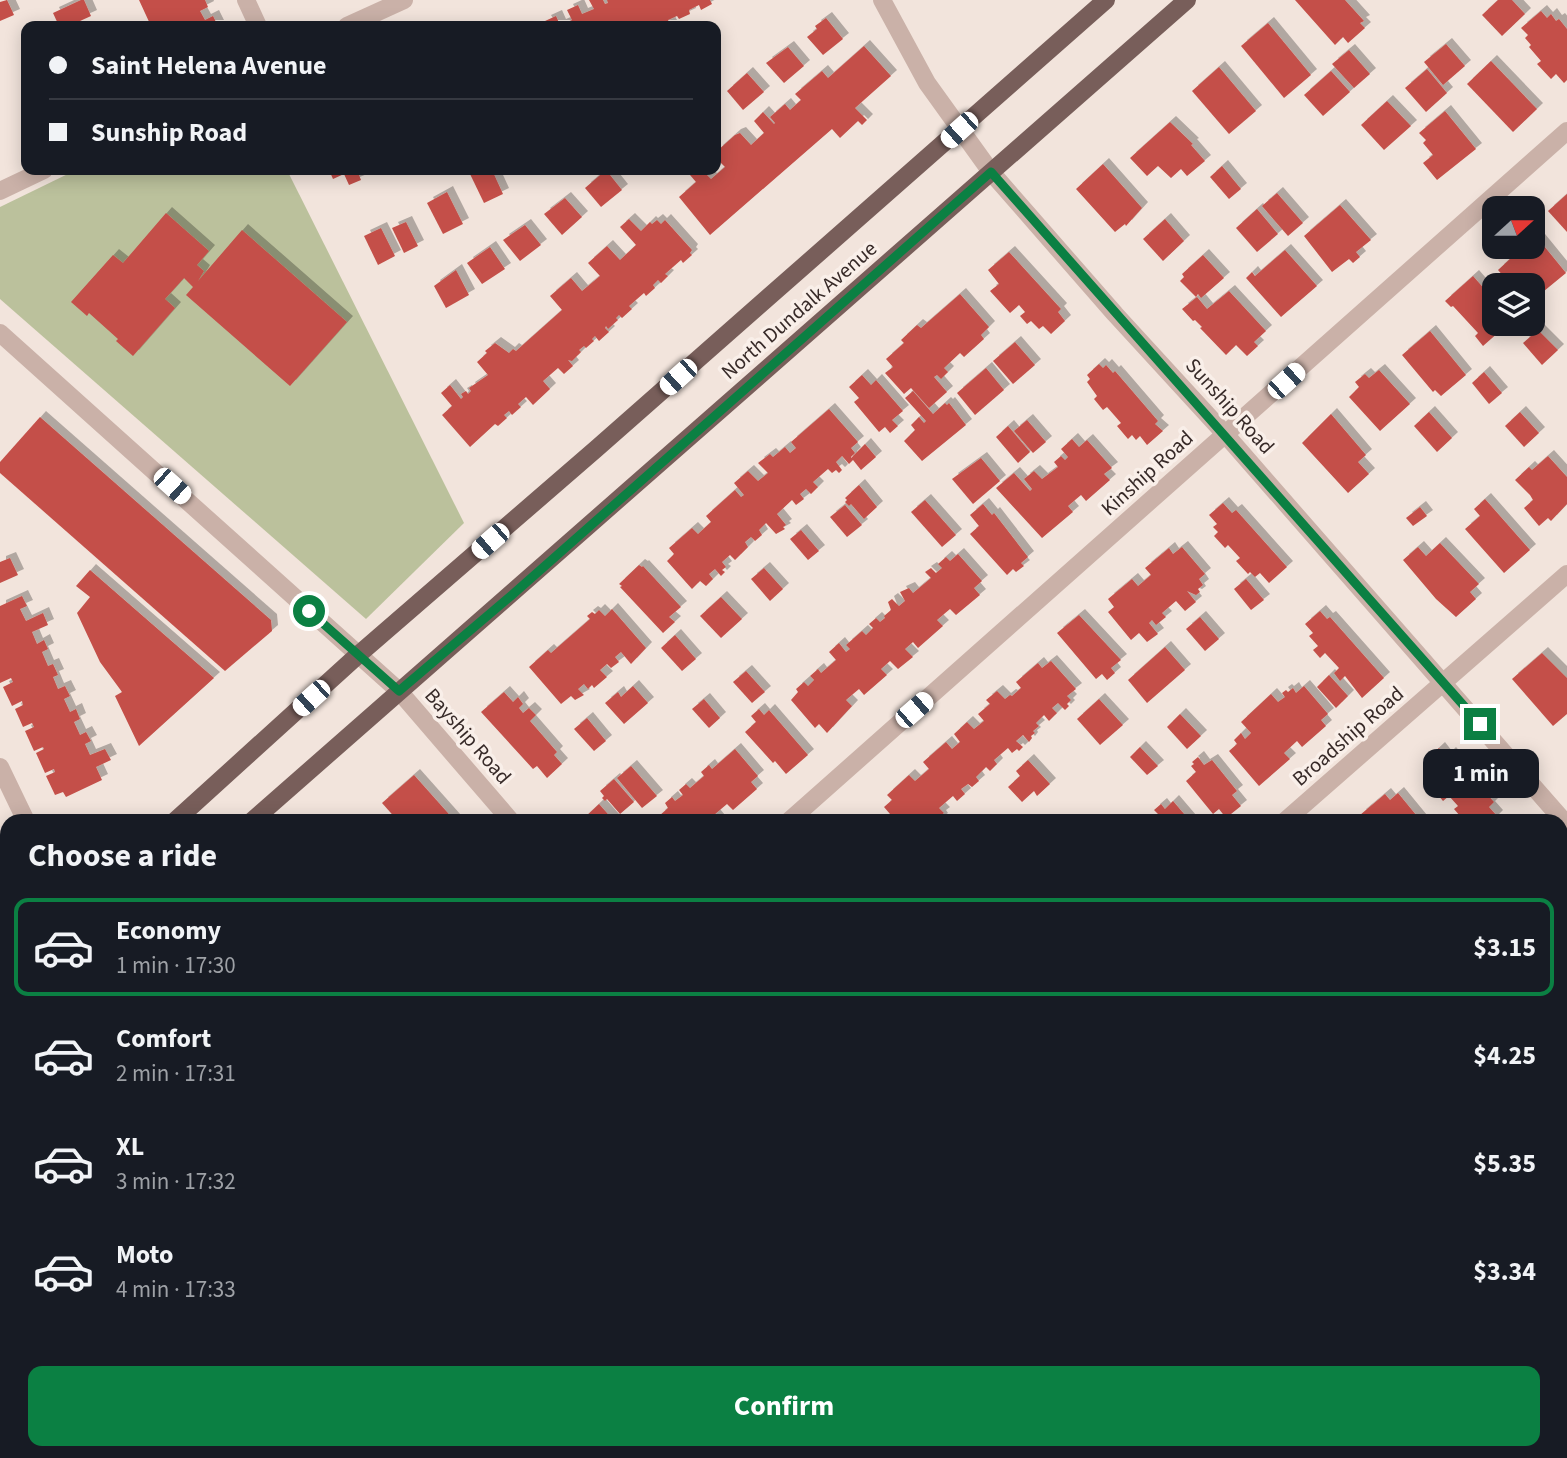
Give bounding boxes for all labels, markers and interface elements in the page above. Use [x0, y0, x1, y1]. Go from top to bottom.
text: Saint Helena Avenue [91, 47, 326, 84]
car [937, 108, 982, 152]
text: Sunship Road [91, 114, 247, 151]
north arrow [1482, 196, 1545, 259]
map controls [1482, 196, 1545, 336]
street label: North Dundalk Avenue [715, 234, 883, 386]
button: layers [1482, 273, 1545, 336]
street label: Sunship Road [1179, 351, 1281, 461]
car [656, 355, 701, 399]
car [1264, 359, 1309, 403]
street label: Kinship Road [1094, 423, 1200, 523]
car [150, 464, 195, 508]
car [468, 519, 513, 563]
route start [293, 595, 325, 627]
car [289, 676, 334, 720]
street label: Broadship Road [1286, 679, 1410, 793]
street label: Bayship Road [418, 681, 518, 791]
car [892, 688, 937, 732]
route end [1464, 708, 1496, 740]
callout: 1 min [1422, 748, 1538, 798]
text: 1 min [1453, 757, 1509, 790]
text: Choose a ride [28, 833, 217, 879]
text: Economy [116, 912, 221, 949]
icon: car [32, 916, 95, 979]
text: $3.15 [1473, 929, 1536, 966]
text: 1 min · 17:30 [116, 949, 236, 982]
text: Comfort [116, 1020, 211, 1057]
icon: car [32, 1024, 95, 1087]
text: $4.25 [1473, 1037, 1536, 1074]
text: 2 min · 17:31 [116, 1057, 236, 1090]
text: XL [116, 1128, 144, 1165]
icon: car [32, 1132, 95, 1195]
text: $5.35 [1473, 1145, 1536, 1182]
text: 3 min · 17:32 [116, 1165, 236, 1198]
text: Moto [116, 1236, 173, 1273]
icon: car [32, 1240, 95, 1303]
text: $3.34 [1473, 1253, 1536, 1290]
text: 4 min · 17:33 [116, 1273, 236, 1306]
button: Confirm [28, 1366, 1540, 1446]

